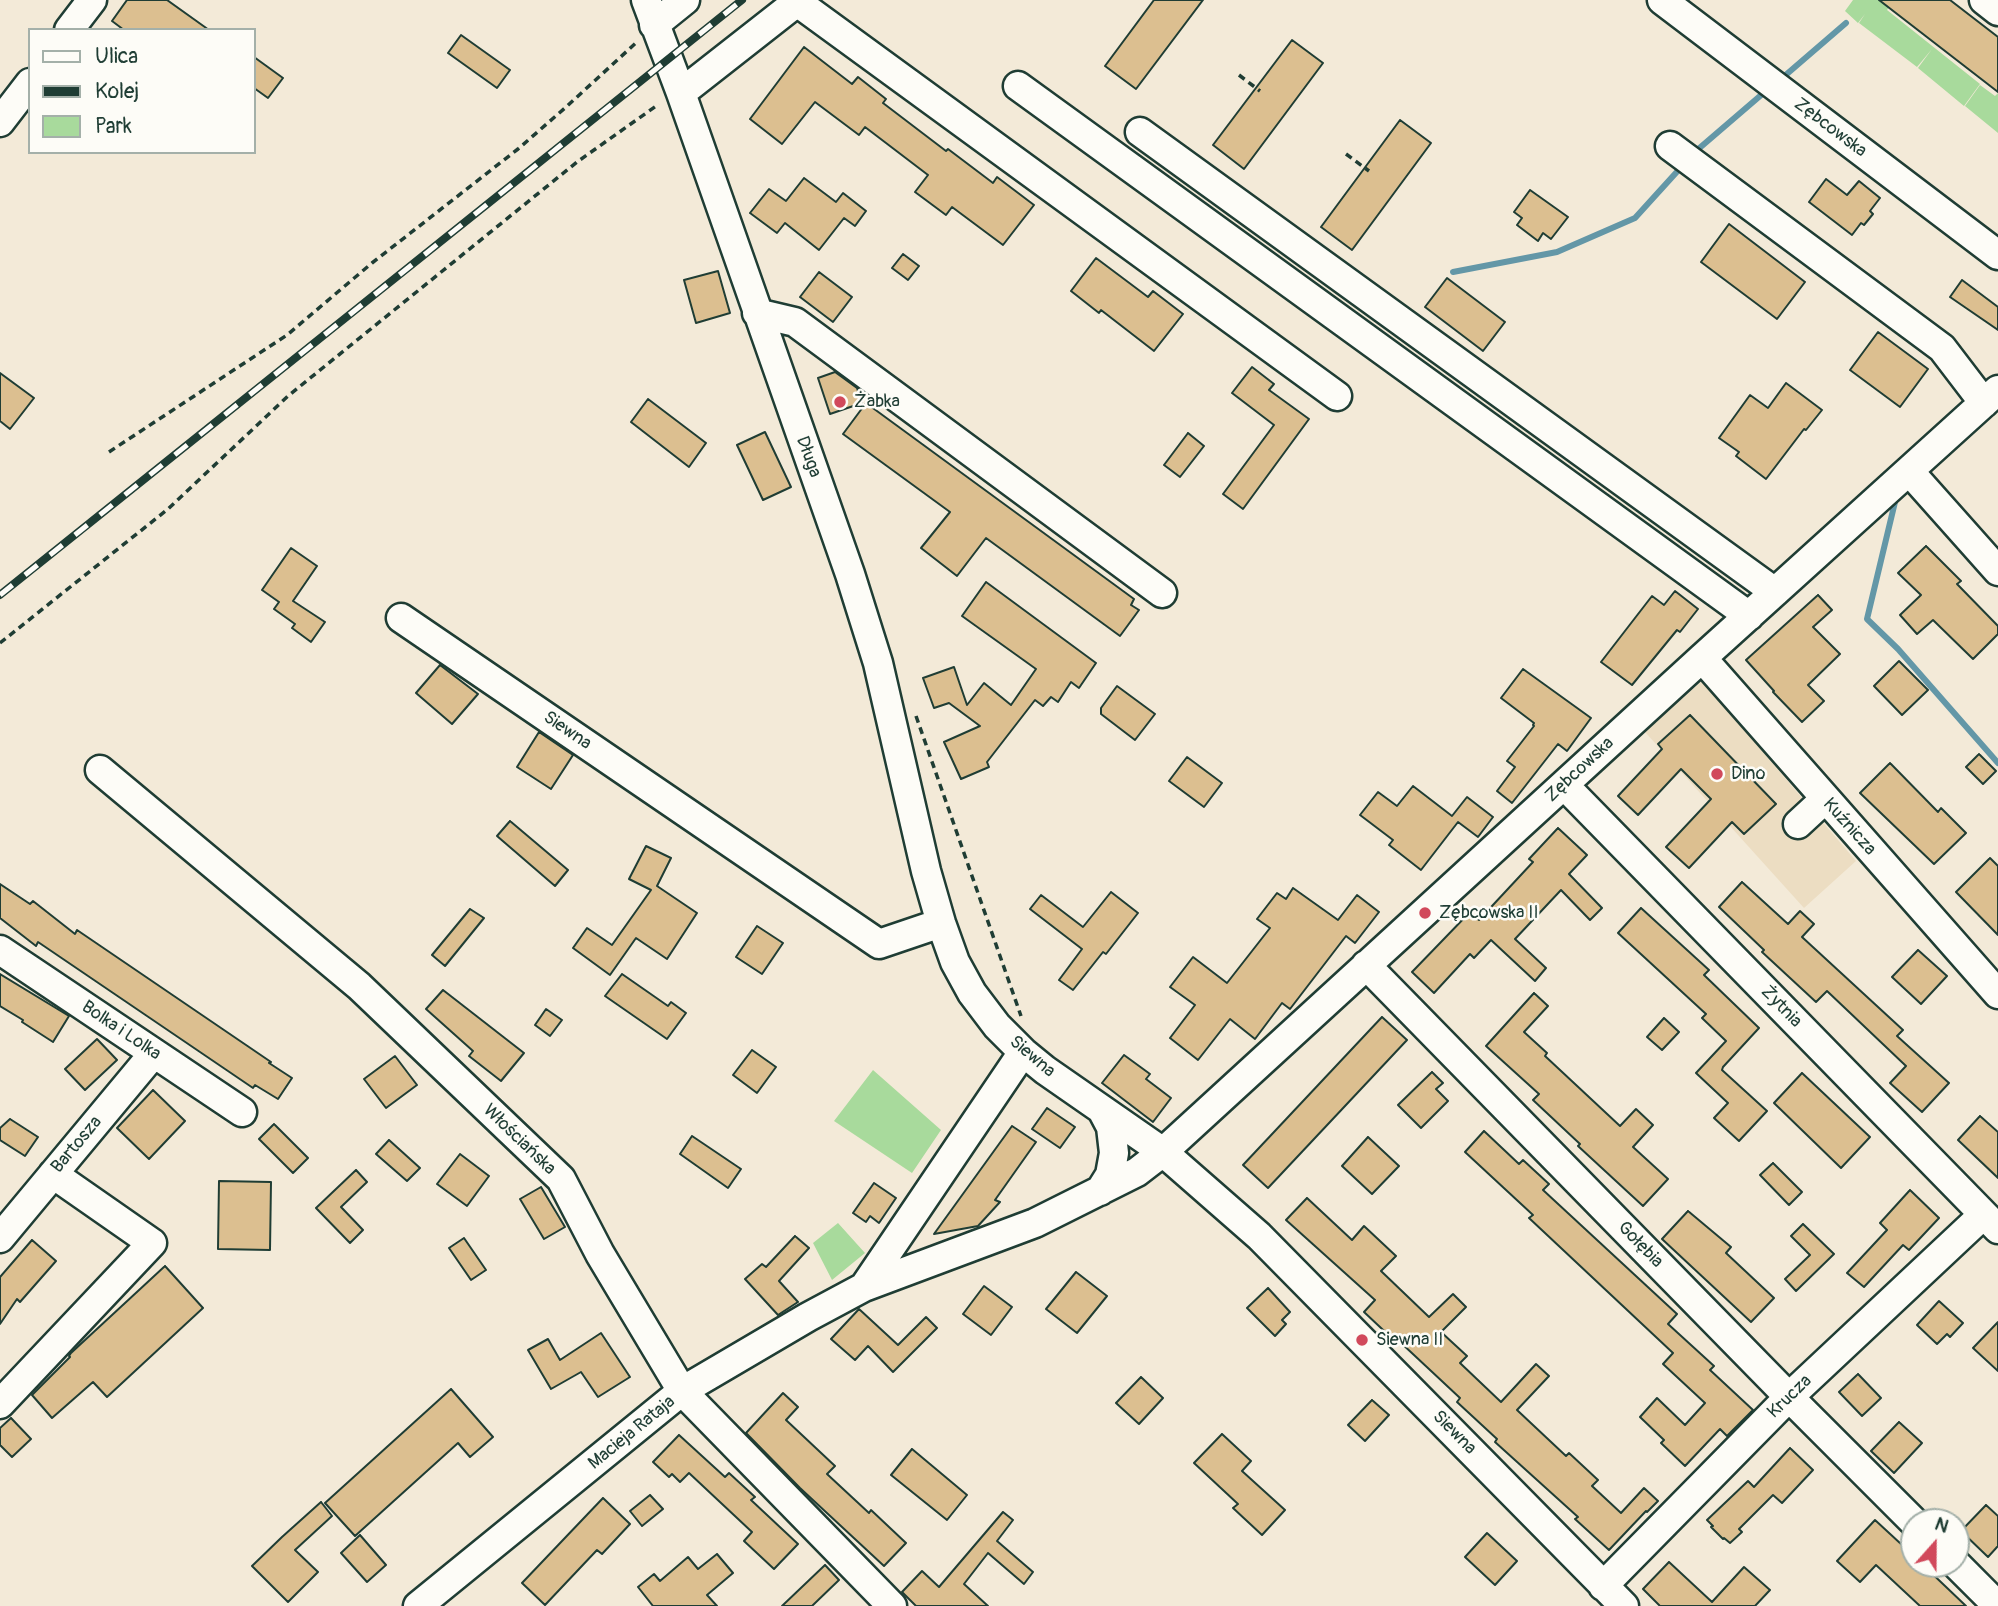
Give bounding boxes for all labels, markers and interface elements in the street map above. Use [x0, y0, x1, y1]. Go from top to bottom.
legend [28, 28, 256, 154]
text: Ulica [95, 43, 138, 70]
text: Kolej [95, 78, 139, 105]
street label: Zębcowska [1789, 94, 1871, 162]
text: Park [95, 113, 132, 140]
place label: Żabka [854, 391, 900, 413]
marker: Żabka [832, 394, 848, 410]
street label: Długa [791, 433, 825, 481]
street label: Siewna [539, 707, 595, 755]
street label: Zębcowska [1541, 733, 1619, 807]
place label: Dino [1731, 763, 1766, 785]
marker: Dino [1709, 766, 1725, 782]
street label: Kuźnicza [1818, 794, 1880, 860]
place label: Zębcowska II [1439, 902, 1538, 924]
marker: Zębcowska II [1417, 905, 1433, 921]
street label: Żytnia [1756, 982, 1806, 1032]
street label: Bolka i Lolka [77, 997, 165, 1065]
street label: Siewna [1005, 1032, 1059, 1082]
street label: Włościańska [478, 1100, 560, 1180]
street label: Bartosza [47, 1112, 107, 1178]
street label: Gołębia [1613, 1217, 1667, 1273]
place label: Siewna II [1376, 1329, 1443, 1351]
marker: Siewna II [1354, 1332, 1370, 1348]
street label: Krucza [1763, 1371, 1817, 1423]
street label: Macieja Rataja [584, 1391, 680, 1475]
street label: Siewna [1428, 1407, 1480, 1459]
north arrow [1900, 1508, 1970, 1578]
text: N [1931, 1512, 1952, 1539]

